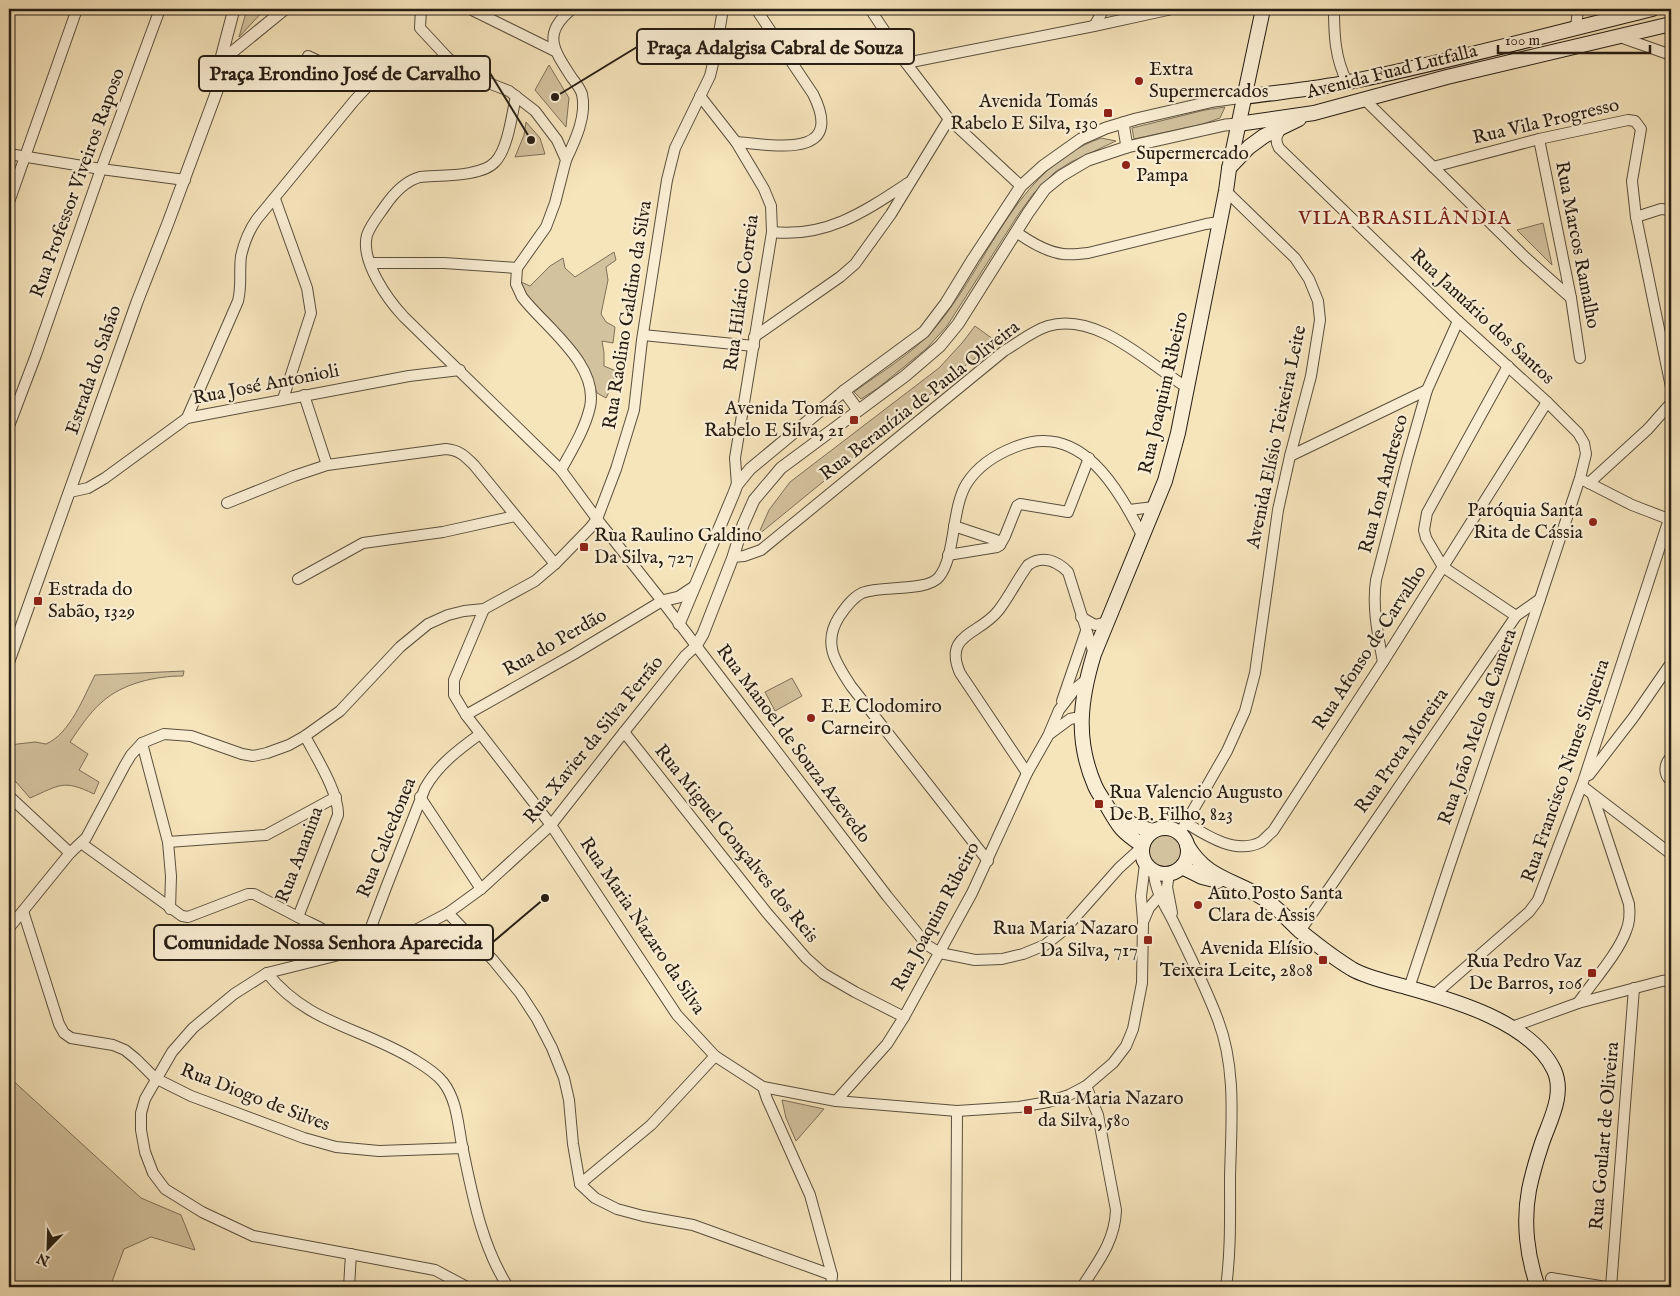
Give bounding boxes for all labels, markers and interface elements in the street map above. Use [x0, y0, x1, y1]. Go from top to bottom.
scale bar [1498, 22, 1650, 54]
callout: Praça Adalgisa Cabral de Souza [637, 29, 914, 64]
text: 100 m [1505, 31, 1541, 50]
text: Praça Adalgisa Cabral de Souza [647, 36, 904, 61]
street label: Avenida Fuad Lutfalla [1303, 39, 1481, 105]
callout: Praça Erondino José de Carvalho [199, 56, 490, 91]
place label: Extra Supermercados [1149, 58, 1268, 104]
text: Praça Erondino José de Carvalho [209, 62, 481, 87]
street label: Rua Professor Viveiros Raposo [25, 65, 131, 301]
marker: Extra Supermercados [1133, 75, 1145, 87]
place label: Avenida Tomás Rabelo E Silva, 130 [950, 90, 1098, 136]
street label: Rua Vila Progresso [1470, 93, 1622, 151]
marker: Avenida Tomás Rabelo E Silva, 130 [1102, 107, 1114, 119]
place label: Supermercado Pampa [1136, 142, 1249, 188]
marker: Supermercado Pampa [1120, 159, 1132, 171]
street label: Rua Marcos Ramalho [1549, 159, 1605, 331]
street label: Rua Raolino Galdino da Silva [598, 198, 658, 431]
district label: VILA BRASILÂNDIA [1297, 206, 1512, 231]
street label: Rua Hilário Correia [719, 213, 765, 373]
street label: Rua Januário dos Santos [1405, 244, 1559, 390]
street label: Estrada do Sabão [61, 302, 127, 438]
street label: Rua Joaquim Ribeiro [1134, 309, 1194, 477]
street label: Rua Beranízia de Paula Oliveira [815, 315, 1025, 487]
street label: Avenida Elísio Teixeira Leite [1241, 323, 1312, 552]
street label: Rua José Antonioli [191, 359, 341, 411]
place label: Avenida Tomás Rabelo E Silva, 21 [704, 397, 844, 443]
street label: Rua Ion Andresco [1354, 412, 1414, 556]
marker: Avenida Tomás Rabelo E Silva, 21 [848, 414, 860, 426]
place label: Paróquia Santa Rita de Cássia [1467, 499, 1584, 545]
marker: Paróquia Santa Rita de Cássia [1587, 516, 1599, 528]
place label: Rua Raulino Galdino Da Silva, 727 [594, 524, 762, 570]
marker: Rua Raulino Galdino Da Silva, 727 [578, 541, 590, 553]
street label: Rua Afonso de Carvalho [1308, 561, 1432, 735]
place label: Estrada do Sabão, 1329 [48, 578, 135, 624]
marker: Estrada do Sabão, 1329 [32, 595, 44, 607]
street label: Rua do Perdão [499, 604, 611, 682]
street label: Rua João Melo da Camera [1433, 625, 1523, 828]
street label: Rua Manoel de Souza Azevedo [710, 640, 876, 848]
street label: Rua Xavier da Silva Ferrão [519, 651, 669, 829]
street label: Rua Francisco Nunes Siqueira [1516, 655, 1616, 886]
street label: Rua Prota Moreira [1350, 683, 1455, 818]
place label: E.E Clodomiro Carneiro [821, 695, 942, 741]
marker: E.E Clodomiro Carneiro [805, 712, 817, 724]
street label: Rua Miguel Gonçalves dos Reis [649, 740, 823, 948]
street label: Rua Calcedonea [352, 774, 422, 902]
place label: Rua Valencio Augusto De B. Filho, 823 [1109, 781, 1283, 827]
marker: Rua Valencio Augusto De B. Filho, 823 [1093, 798, 1105, 810]
street label: Rua Ananina [271, 803, 330, 907]
street label: Rua Maria Nazaro da Silva [574, 833, 711, 1020]
street label: Rua Joaquim Ribeiro [886, 838, 986, 996]
place label: Auto Posto Santa Clara de Assis [1207, 882, 1343, 928]
marker: Auto Posto Santa Clara de Assis [1192, 899, 1204, 911]
place label: Rua Maria Nazaro Da Silva, 717 [993, 917, 1138, 963]
callout: Comunidade Nossa Senhora Aparecida [154, 925, 493, 960]
text: Comunidade Nossa Senhora Aparecida [163, 931, 483, 956]
marker: Rua Maria Nazaro Da Silva, 717 [1142, 934, 1154, 946]
place label: Avenida Elísio Teixeira Leite, 2808 [1160, 937, 1313, 983]
place label: Rua Pedro Vaz De Barros, 106 [1466, 950, 1583, 996]
marker: Avenida Elísio Teixeira Leite, 2808 [1317, 954, 1329, 966]
marker: Rua Pedro Vaz De Barros, 106 [1586, 967, 1598, 979]
street label: Rua Goulart de Oliveira [1585, 1040, 1625, 1231]
street label: Rua Diogo de Silves [177, 1058, 333, 1138]
place label: Rua Maria Nazaro da Silva, 580 [1038, 1087, 1183, 1133]
marker: Rua Maria Nazaro da Silva, 580 [1022, 1104, 1034, 1116]
north arrow [22, 1224, 72, 1274]
text: N [34, 1248, 53, 1270]

